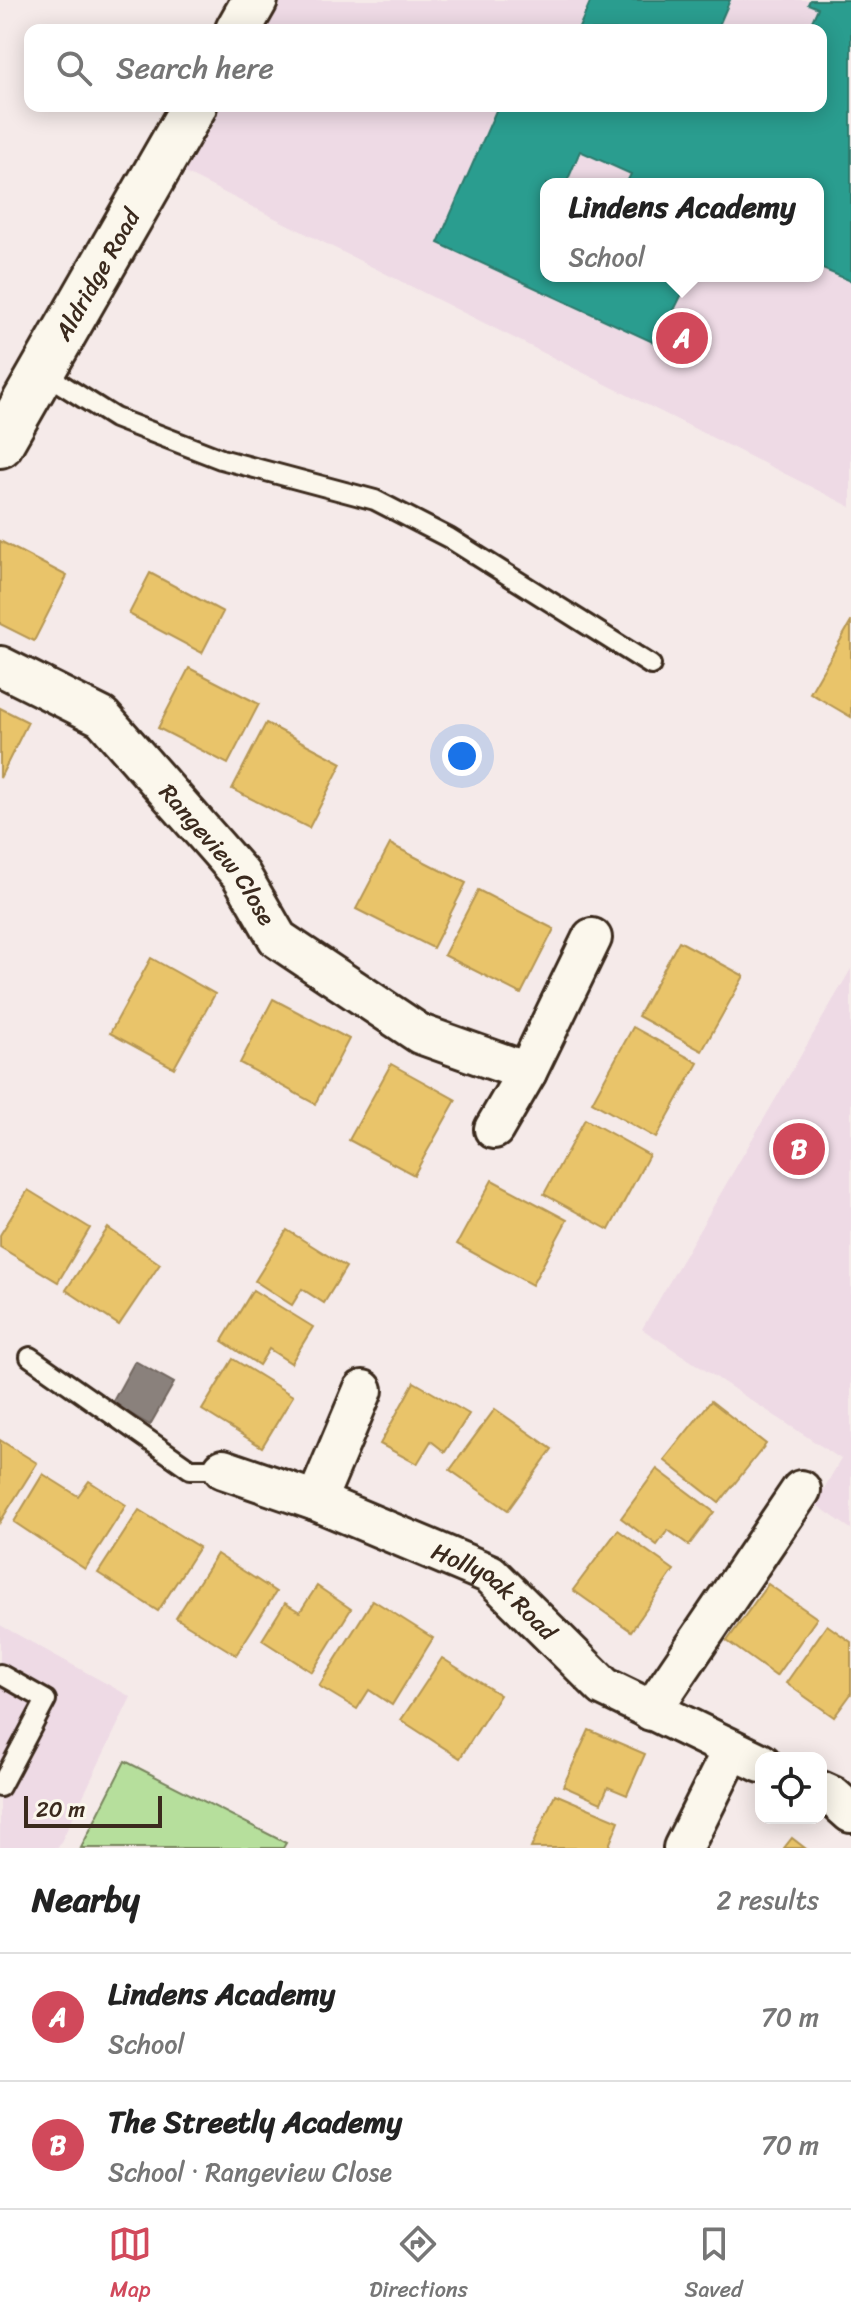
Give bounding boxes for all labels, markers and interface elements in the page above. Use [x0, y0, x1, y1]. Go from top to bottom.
search box [24, 24, 827, 112]
text: Search here [116, 41, 274, 95]
icon: search [52, 46, 96, 90]
popup [540, 178, 824, 282]
text: Lindens Academy [569, 180, 795, 234]
street label: Aldridge Road [42, 200, 153, 350]
text: School [569, 234, 645, 280]
pin: A [656, 308, 708, 368]
your location [442, 736, 482, 776]
street label: Rangeview Close [148, 773, 287, 934]
pin: B [773, 1119, 825, 1179]
street label: Hollyoak Road [425, 1531, 568, 1652]
map controls [755, 1752, 827, 1824]
button: locate [755, 1752, 827, 1824]
text: 20 m [36, 1790, 85, 1829]
scale bar [24, 1792, 162, 1828]
text: Nearby [32, 1870, 140, 1930]
text: 2 results [717, 1877, 819, 1923]
text: Lindens Academy [108, 1967, 335, 2021]
text: A [49, 1994, 67, 2040]
text: 70 m [761, 1994, 819, 2040]
text: School [108, 2021, 185, 2067]
text: The Streetly Academy [108, 2095, 402, 2149]
text: B [50, 2122, 66, 2168]
text: 70 m [761, 2122, 819, 2168]
text: School · Rangeview Close [108, 2149, 392, 2195]
tab: Map [108, 2222, 152, 2309]
tab: Directions [369, 2222, 468, 2309]
tab: Saved [685, 2222, 743, 2309]

